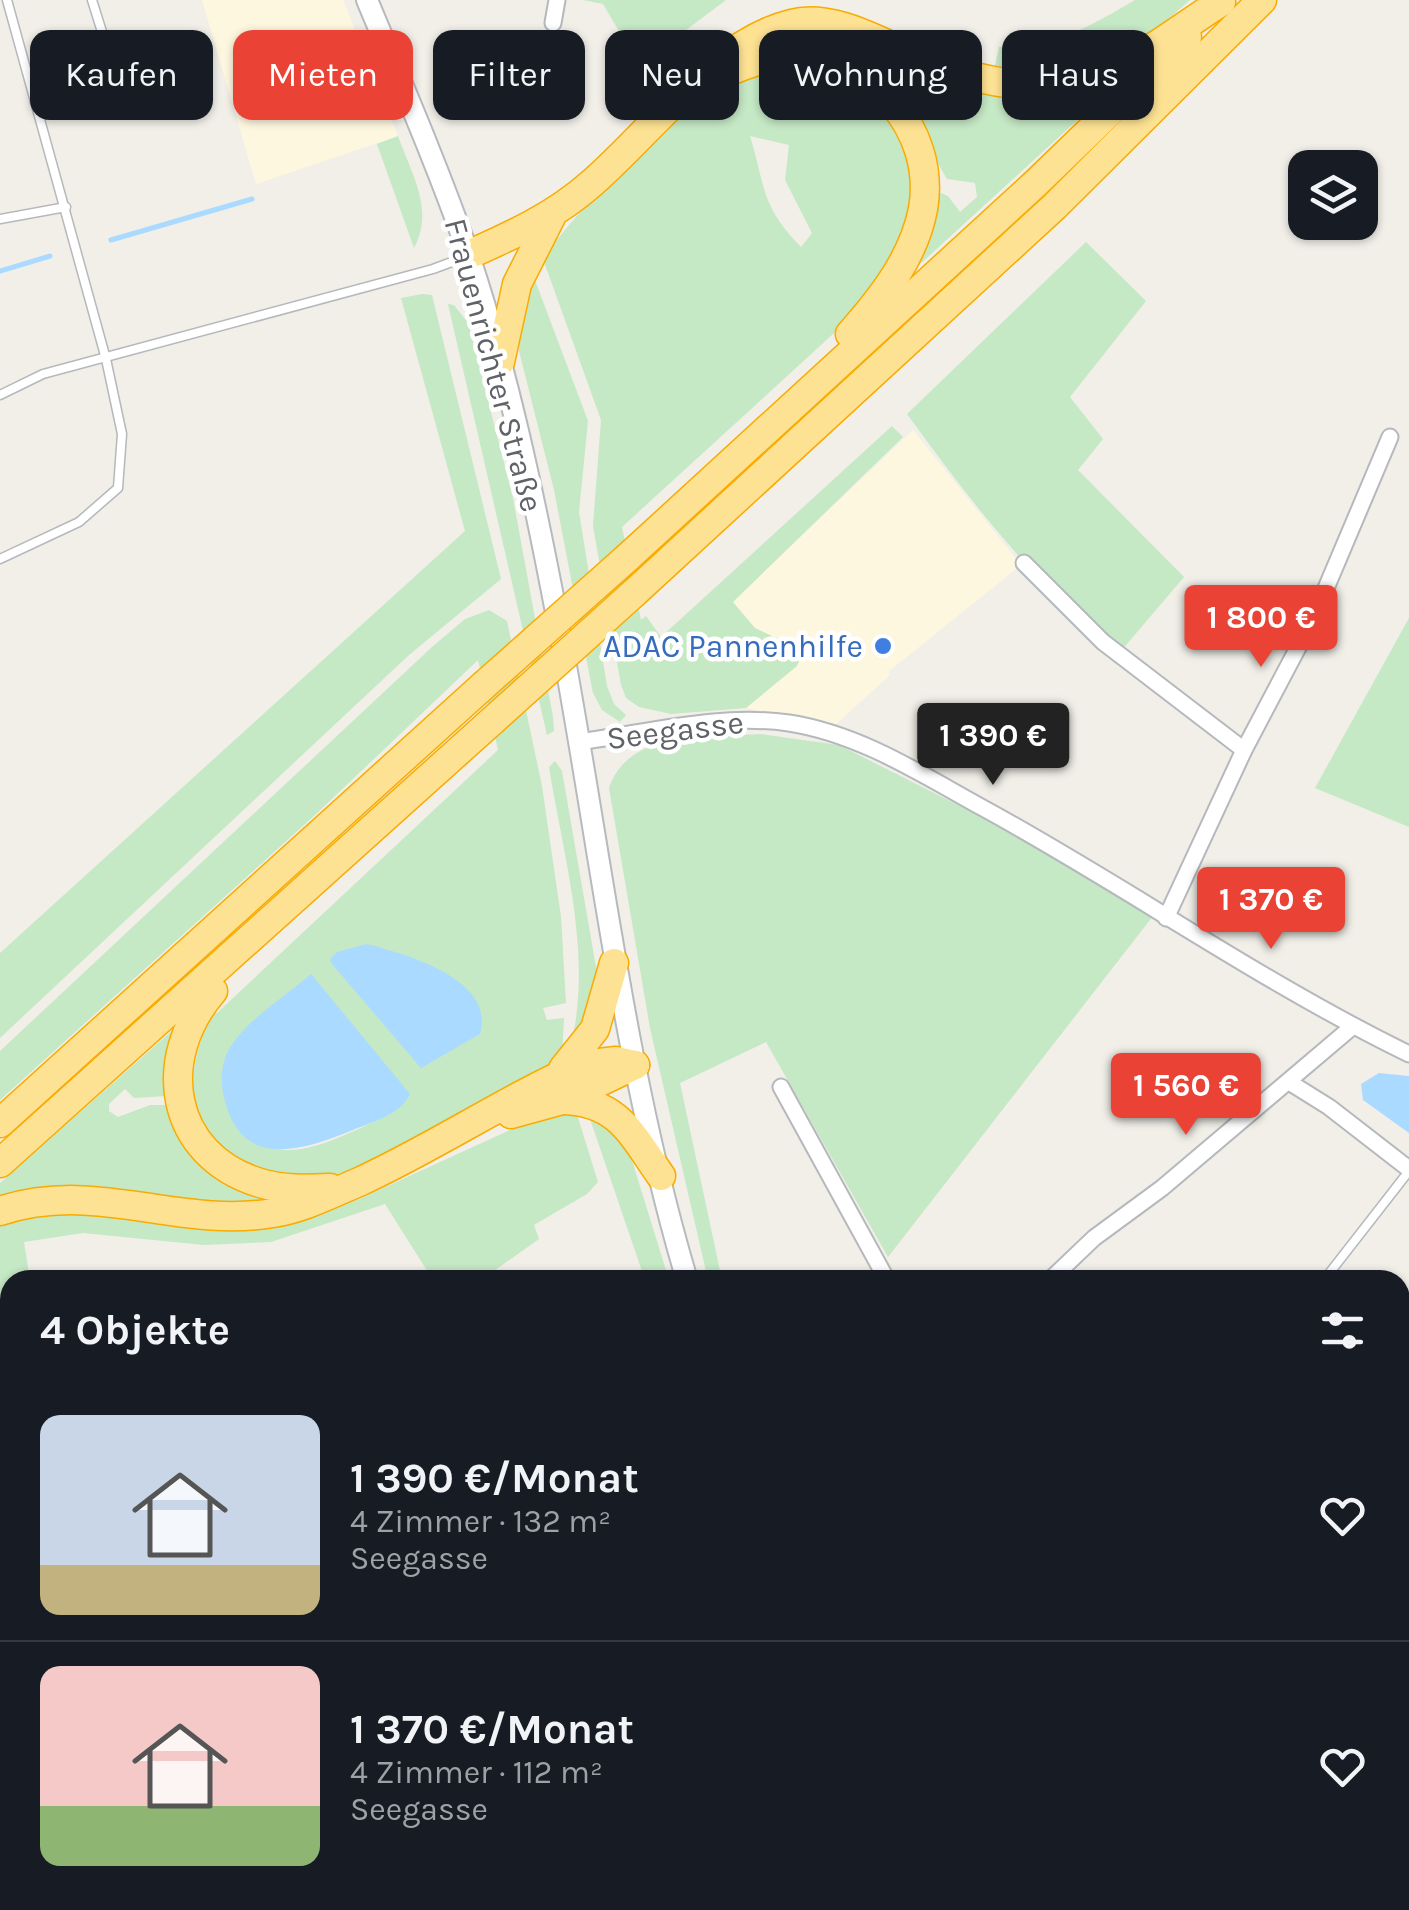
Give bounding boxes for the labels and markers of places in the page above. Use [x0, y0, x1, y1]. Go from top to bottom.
pin: 1 800 € [1169, 585, 1353, 670]
place label: ADAC Pannenhilfe [603, 628, 863, 665]
marker: ADAC Pannenhilfe [872, 635, 894, 657]
pin: 1 390 € [901, 703, 1085, 788]
pin: 1 370 € [1179, 867, 1363, 952]
pin: 1 560 € [1094, 1053, 1278, 1138]

